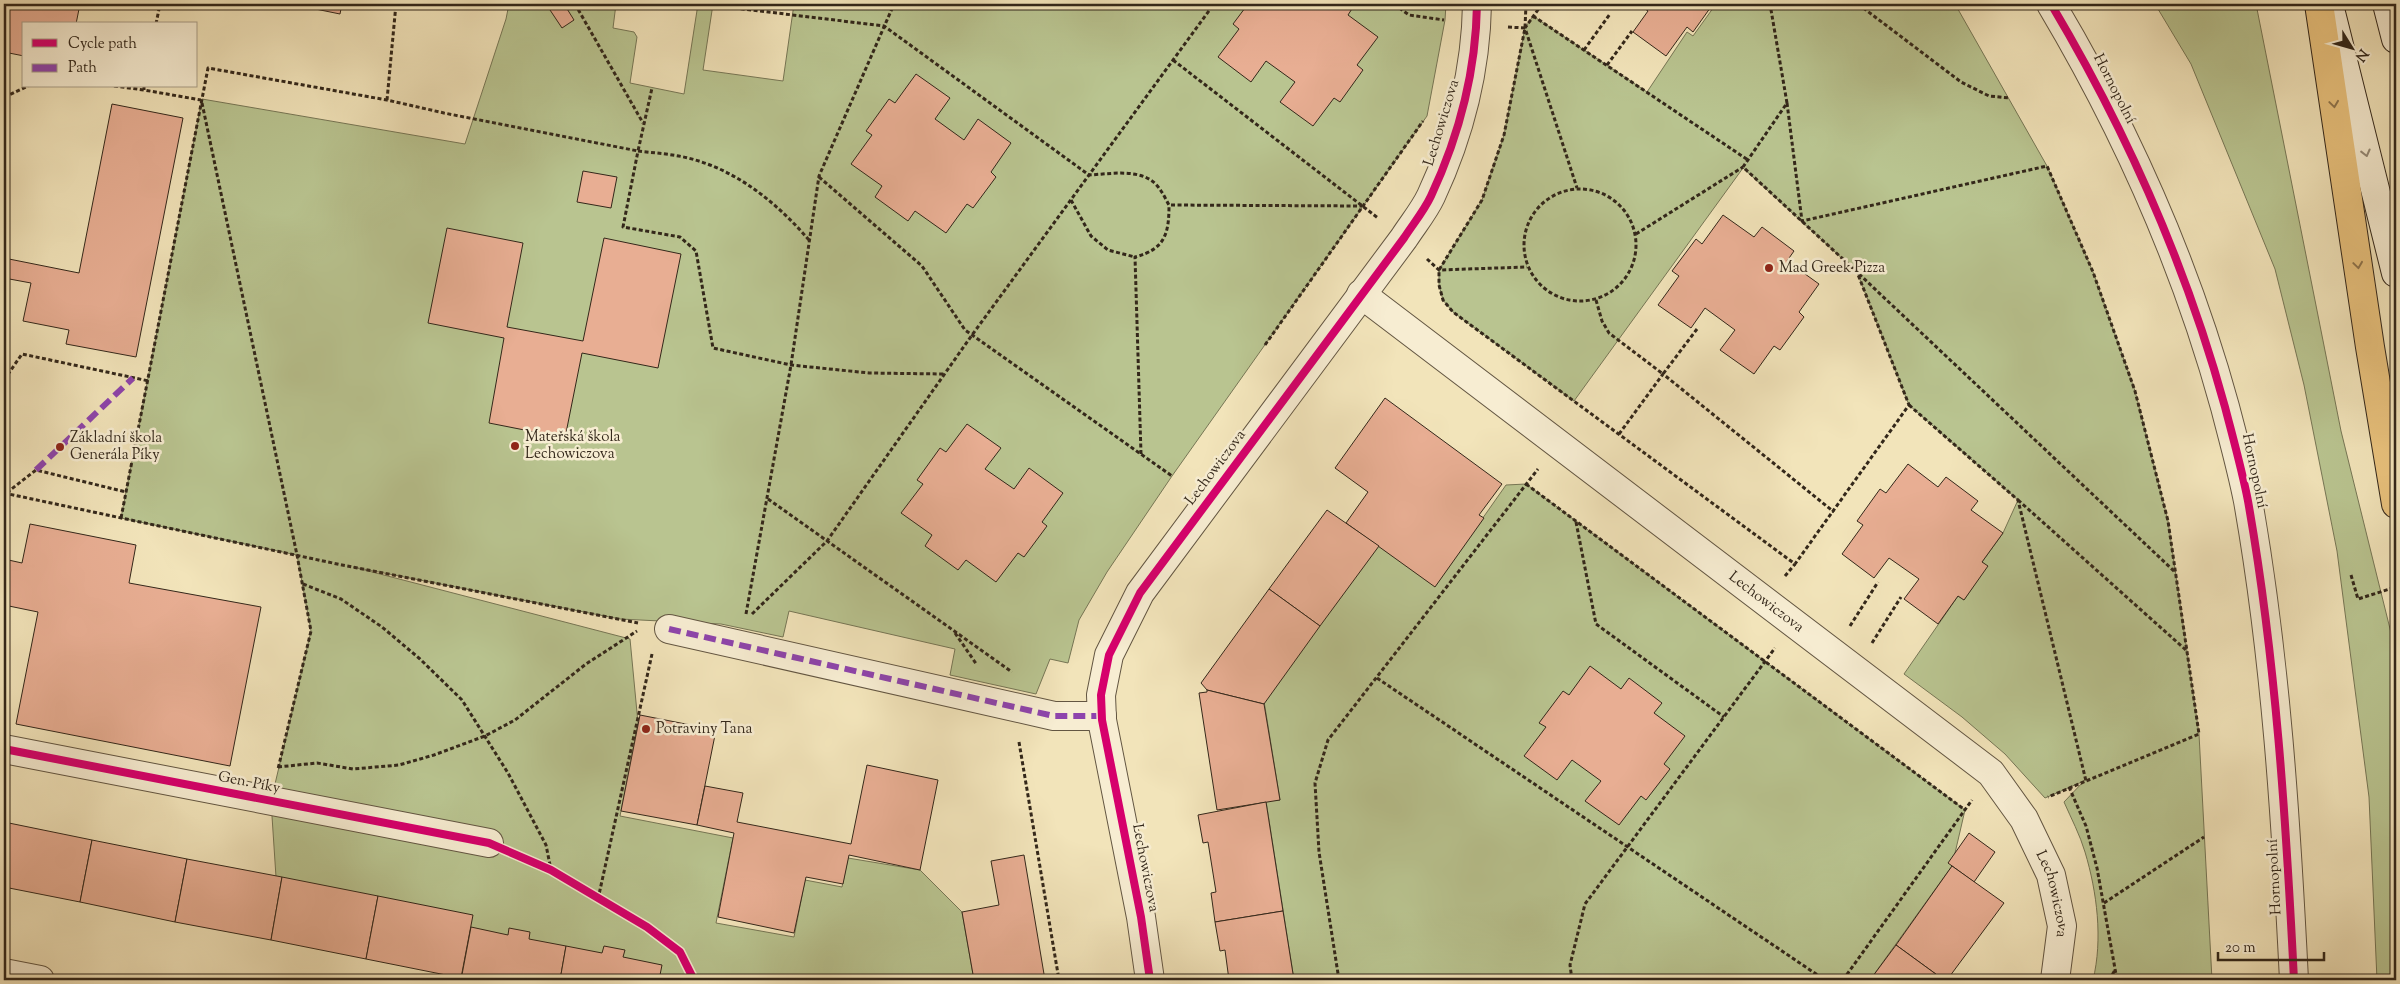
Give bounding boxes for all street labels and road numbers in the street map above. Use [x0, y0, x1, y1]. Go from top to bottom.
street label: Hornopolní [2087, 50, 2141, 128]
street label: Lechowiczova [1419, 77, 1465, 169]
street label: Lechowiczova [1181, 426, 1251, 510]
street label: Hornopolní [2236, 432, 2272, 510]
street label: Lechowiczova [1724, 567, 1808, 638]
street label: Gen. Píky [216, 767, 282, 799]
street label: Lechowiczova [1126, 822, 1164, 914]
street label: Hornopolní [2263, 838, 2287, 916]
street label: Lechowiczova [2030, 847, 2073, 939]

